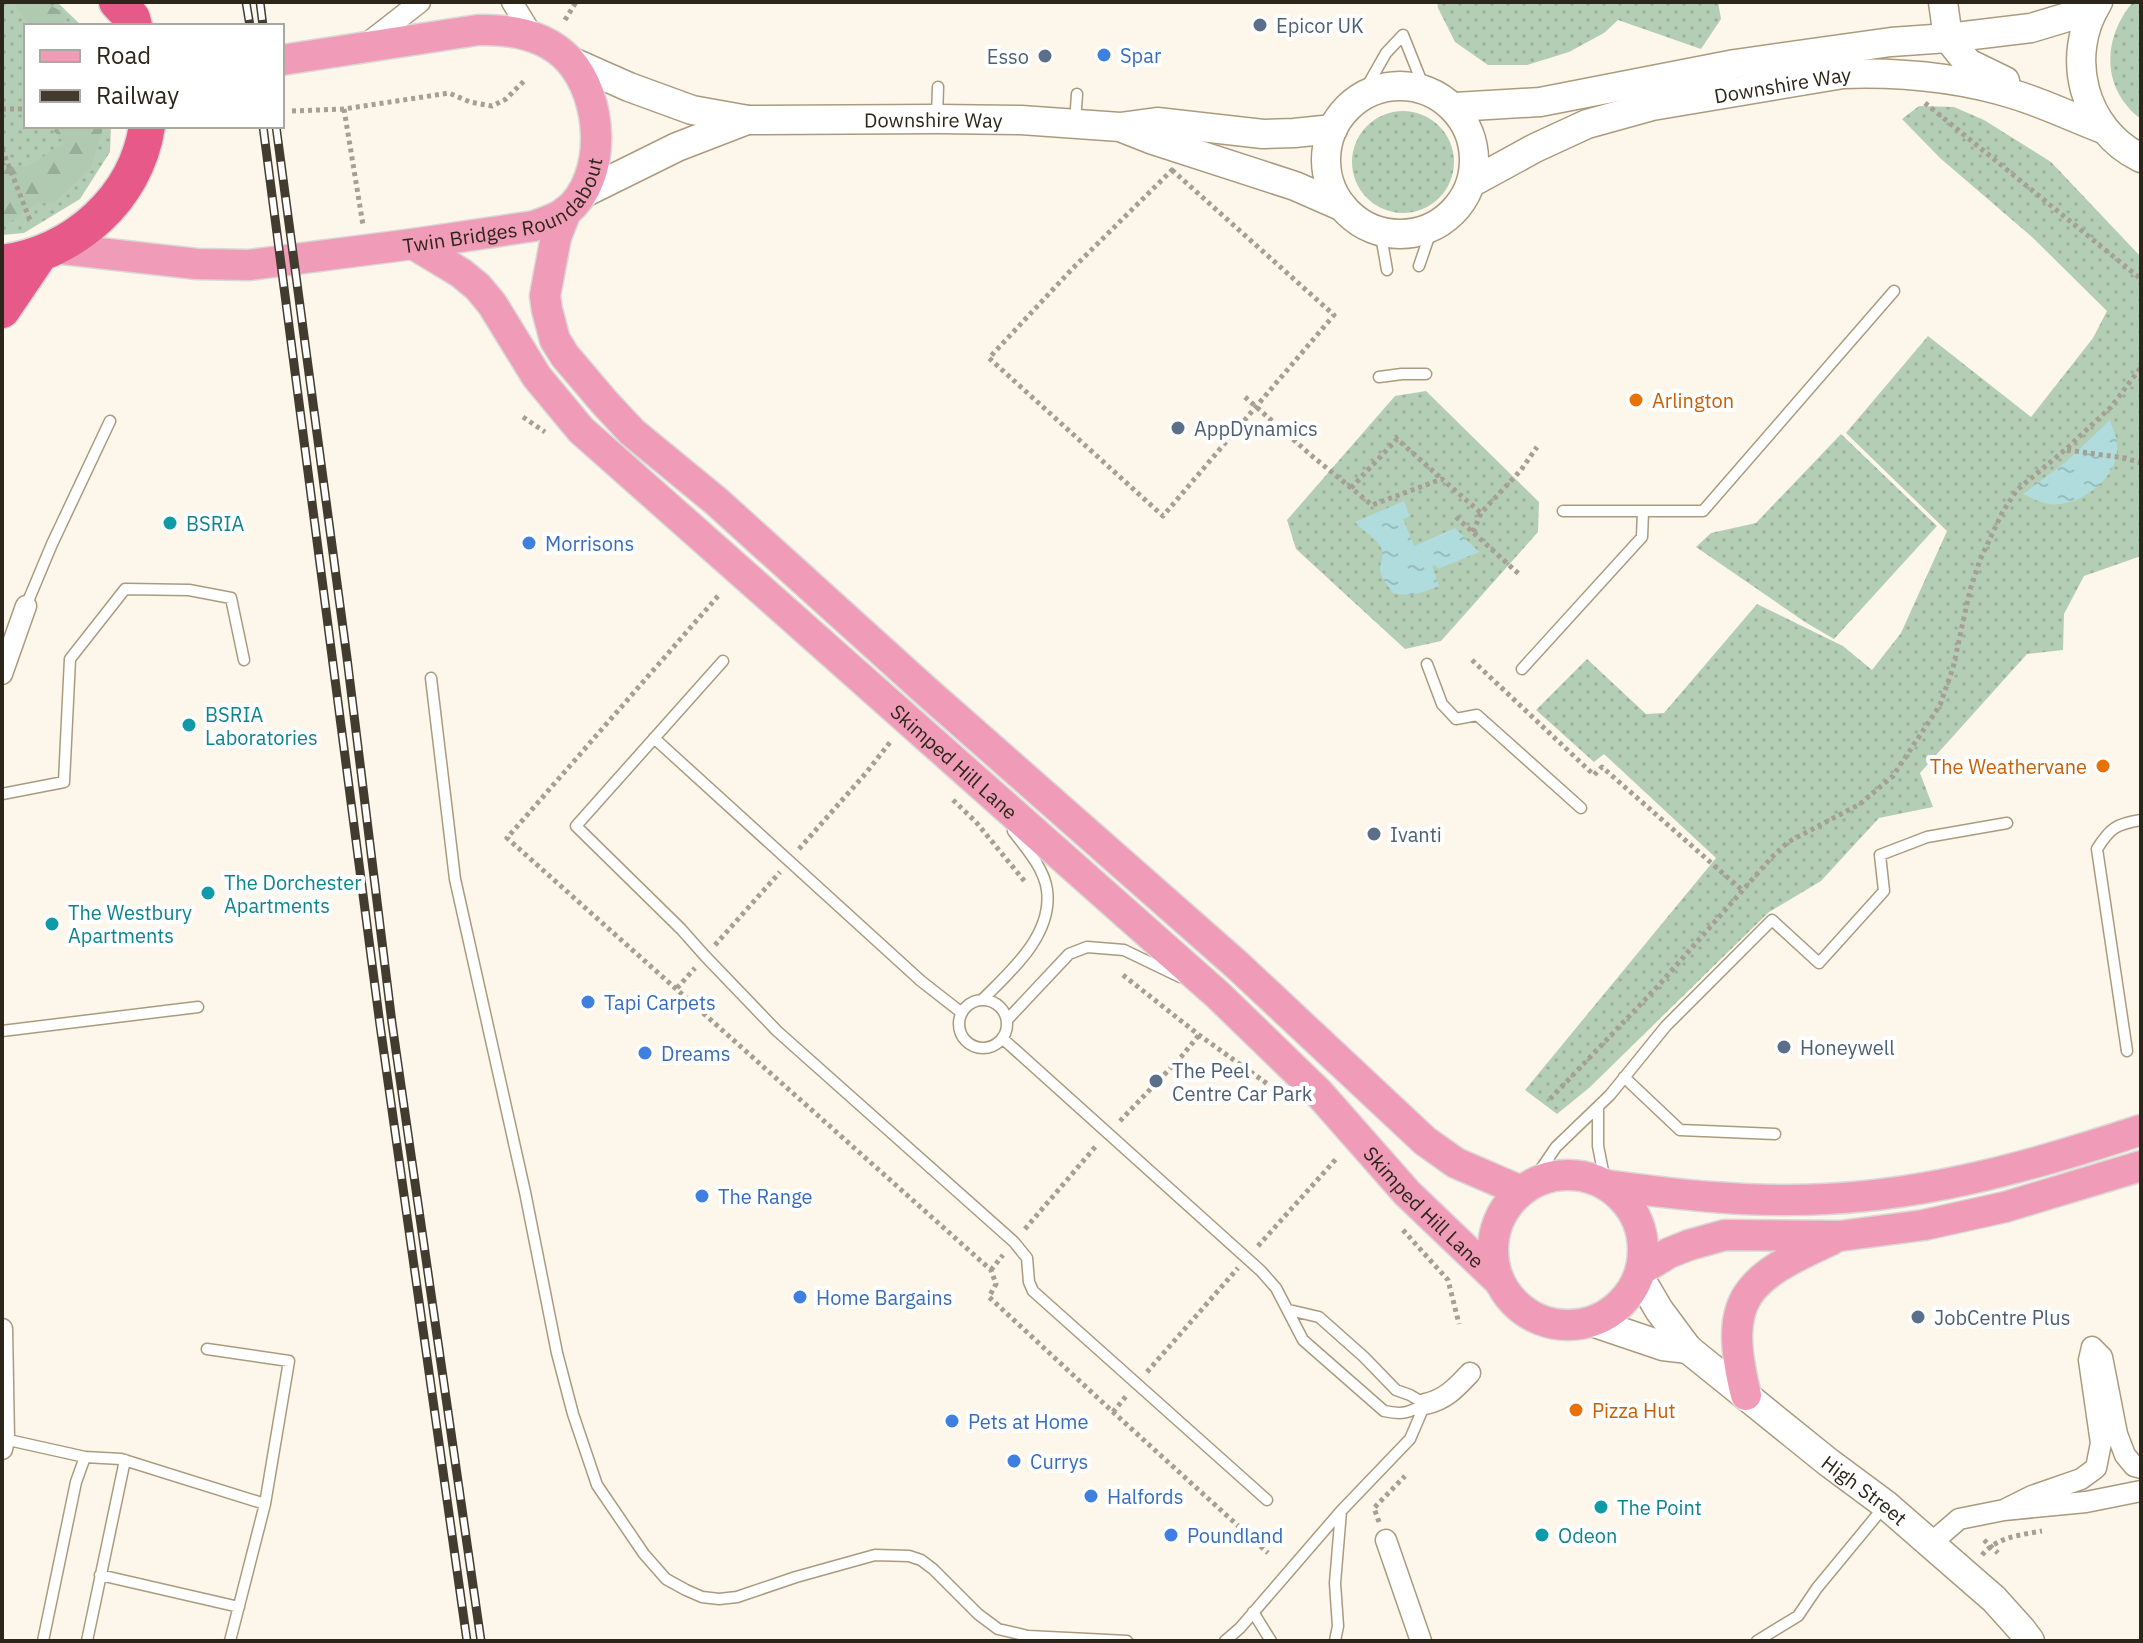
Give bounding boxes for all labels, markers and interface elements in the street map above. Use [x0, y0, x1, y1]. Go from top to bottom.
place label: Epicor UK [1276, 12, 1364, 39]
marker: Epicor UK [1251, 16, 1269, 34]
legend [24, 24, 284, 128]
text: Road [96, 39, 151, 71]
place label: Spar [1120, 42, 1161, 69]
place label: Esso [987, 43, 1029, 70]
marker: Spar [1095, 46, 1113, 64]
marker: Esso [1036, 47, 1054, 65]
street label: Downshire Way [1712, 60, 1851, 109]
text: Railway [96, 79, 179, 111]
street label: Downshire Way [864, 105, 1003, 133]
street label: Twin Bridges Roundabout [401, 155, 608, 259]
place label: Arlington [1652, 387, 1734, 414]
marker: Arlington [1627, 391, 1645, 409]
place label: AppDynamics [1194, 415, 1318, 442]
marker: AppDynamics [1169, 419, 1187, 437]
place label: BSRIA [186, 510, 244, 537]
marker: BSRIA [161, 514, 179, 532]
place label: Morrisons [545, 530, 634, 557]
marker: Morrisons [520, 534, 538, 552]
street label: Skimped Hill Lane [885, 698, 1024, 825]
place label: BSRIA Laboratories [205, 701, 318, 751]
marker: BSRIA Laboratories [180, 716, 198, 734]
place label: The Weathervane [1930, 753, 2087, 780]
marker: The Weathervane [2094, 757, 2112, 775]
place label: Ivanti [1390, 821, 1442, 848]
marker: Ivanti [1365, 825, 1383, 843]
place label: The Dorchester Apartments [224, 869, 362, 919]
marker: The Dorchester Apartments [199, 884, 217, 902]
place label: The Westbury Apartments [68, 899, 192, 949]
marker: The Westbury Apartments [43, 915, 61, 933]
place label: Tapi Carpets [604, 989, 716, 1016]
marker: Tapi Carpets [579, 993, 597, 1011]
place label: Honeywell [1800, 1034, 1895, 1061]
marker: Honeywell [1775, 1038, 1793, 1056]
place label: Dreams [661, 1040, 731, 1067]
marker: Dreams [636, 1044, 654, 1062]
place label: The Peel Centre Car Park [1172, 1057, 1313, 1107]
marker: The Peel Centre Car Park [1147, 1072, 1165, 1090]
street label: Skimped Hill Lane [1358, 1140, 1490, 1274]
place label: The Range [718, 1183, 813, 1210]
marker: The Range [693, 1187, 711, 1205]
place label: Home Bargains [816, 1284, 952, 1311]
marker: Home Bargains [791, 1288, 809, 1306]
place label: JobCentre Plus [1934, 1304, 2070, 1331]
marker: JobCentre Plus [1909, 1308, 1927, 1326]
place label: Pizza Hut [1592, 1397, 1676, 1424]
marker: Pizza Hut [1567, 1401, 1585, 1419]
place label: Pets at Home [968, 1408, 1088, 1435]
marker: Pets at Home [943, 1412, 961, 1430]
place label: Currys [1030, 1448, 1088, 1475]
street label: High Street [1816, 1449, 1913, 1531]
marker: Currys [1005, 1452, 1023, 1470]
place label: Halfords [1107, 1483, 1183, 1510]
marker: Halfords [1082, 1487, 1100, 1505]
place label: The Point [1617, 1494, 1702, 1521]
marker: The Point [1592, 1498, 1610, 1516]
place label: Poundland [1187, 1522, 1283, 1549]
place label: Odeon [1558, 1522, 1617, 1549]
marker: Poundland [1162, 1526, 1180, 1544]
marker: Odeon [1533, 1526, 1551, 1544]

